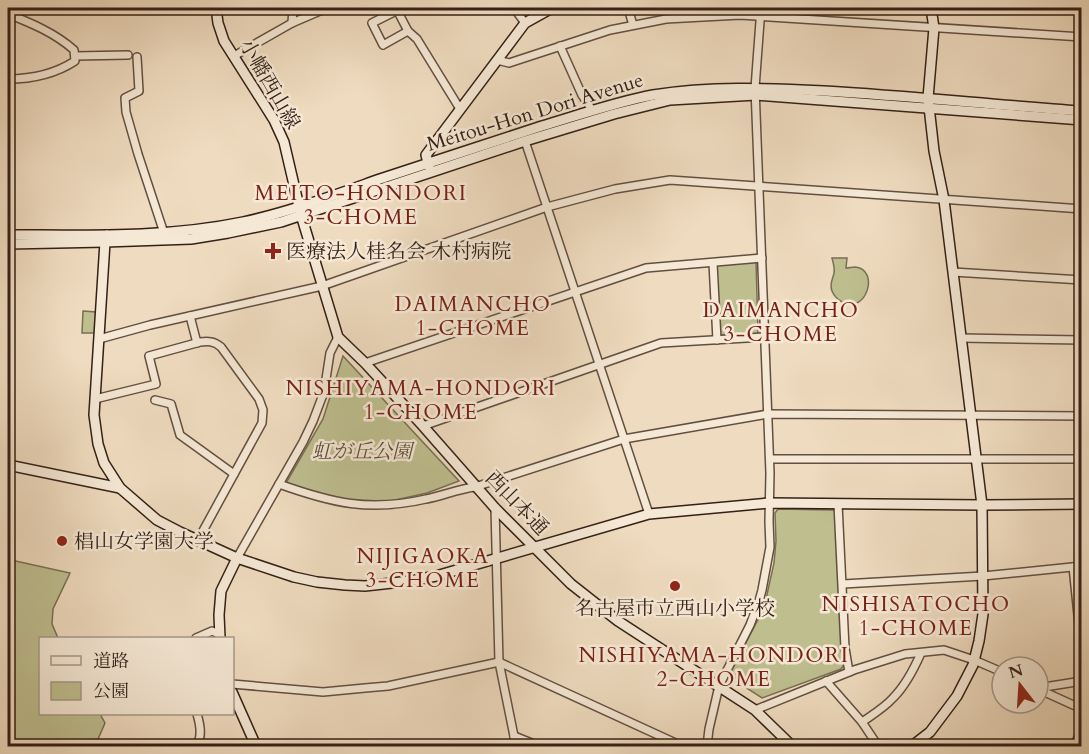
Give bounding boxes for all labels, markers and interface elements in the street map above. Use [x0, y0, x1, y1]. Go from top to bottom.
street label: 小幡西山線 [233, 34, 307, 134]
street label: Meitou-Hon Dori Avenue [423, 66, 647, 158]
district label: MEITO-HONDORI 3-CHOME [255, 179, 467, 232]
place label: 医療法人桂名会 木村病院 [286, 238, 511, 265]
marker: 医療法人桂名会 木村病院 [264, 242, 282, 260]
district label: DAIMANCHO 1-CHOME [394, 290, 552, 343]
district label: DAIMANCHO 3-CHOME [702, 296, 860, 349]
district label: NISHIYAMA-HONDORI 1-CHOME [285, 374, 557, 427]
park label: 虹が丘公園 [312, 438, 415, 465]
street label: 西山本通 [480, 465, 554, 541]
place label: 椙山女学園大学 [74, 528, 214, 555]
marker: 椙山女学園大学 [55, 534, 69, 548]
district label: NIJIGAOKA 3-CHOME [356, 542, 490, 595]
marker: 名古屋市立西山小学校 [668, 579, 682, 593]
district label: NISHISATOCHO 1-CHOME [821, 590, 1011, 643]
place label: 名古屋市立西山小学校 [575, 595, 775, 622]
legend [39, 637, 234, 715]
district label: NISHIYAMA-HONDORI 2-CHOME [578, 641, 850, 694]
text: 道路 [93, 649, 129, 674]
north arrow [990, 655, 1050, 715]
text: N [1006, 659, 1026, 684]
text: 公園 [93, 679, 129, 704]

